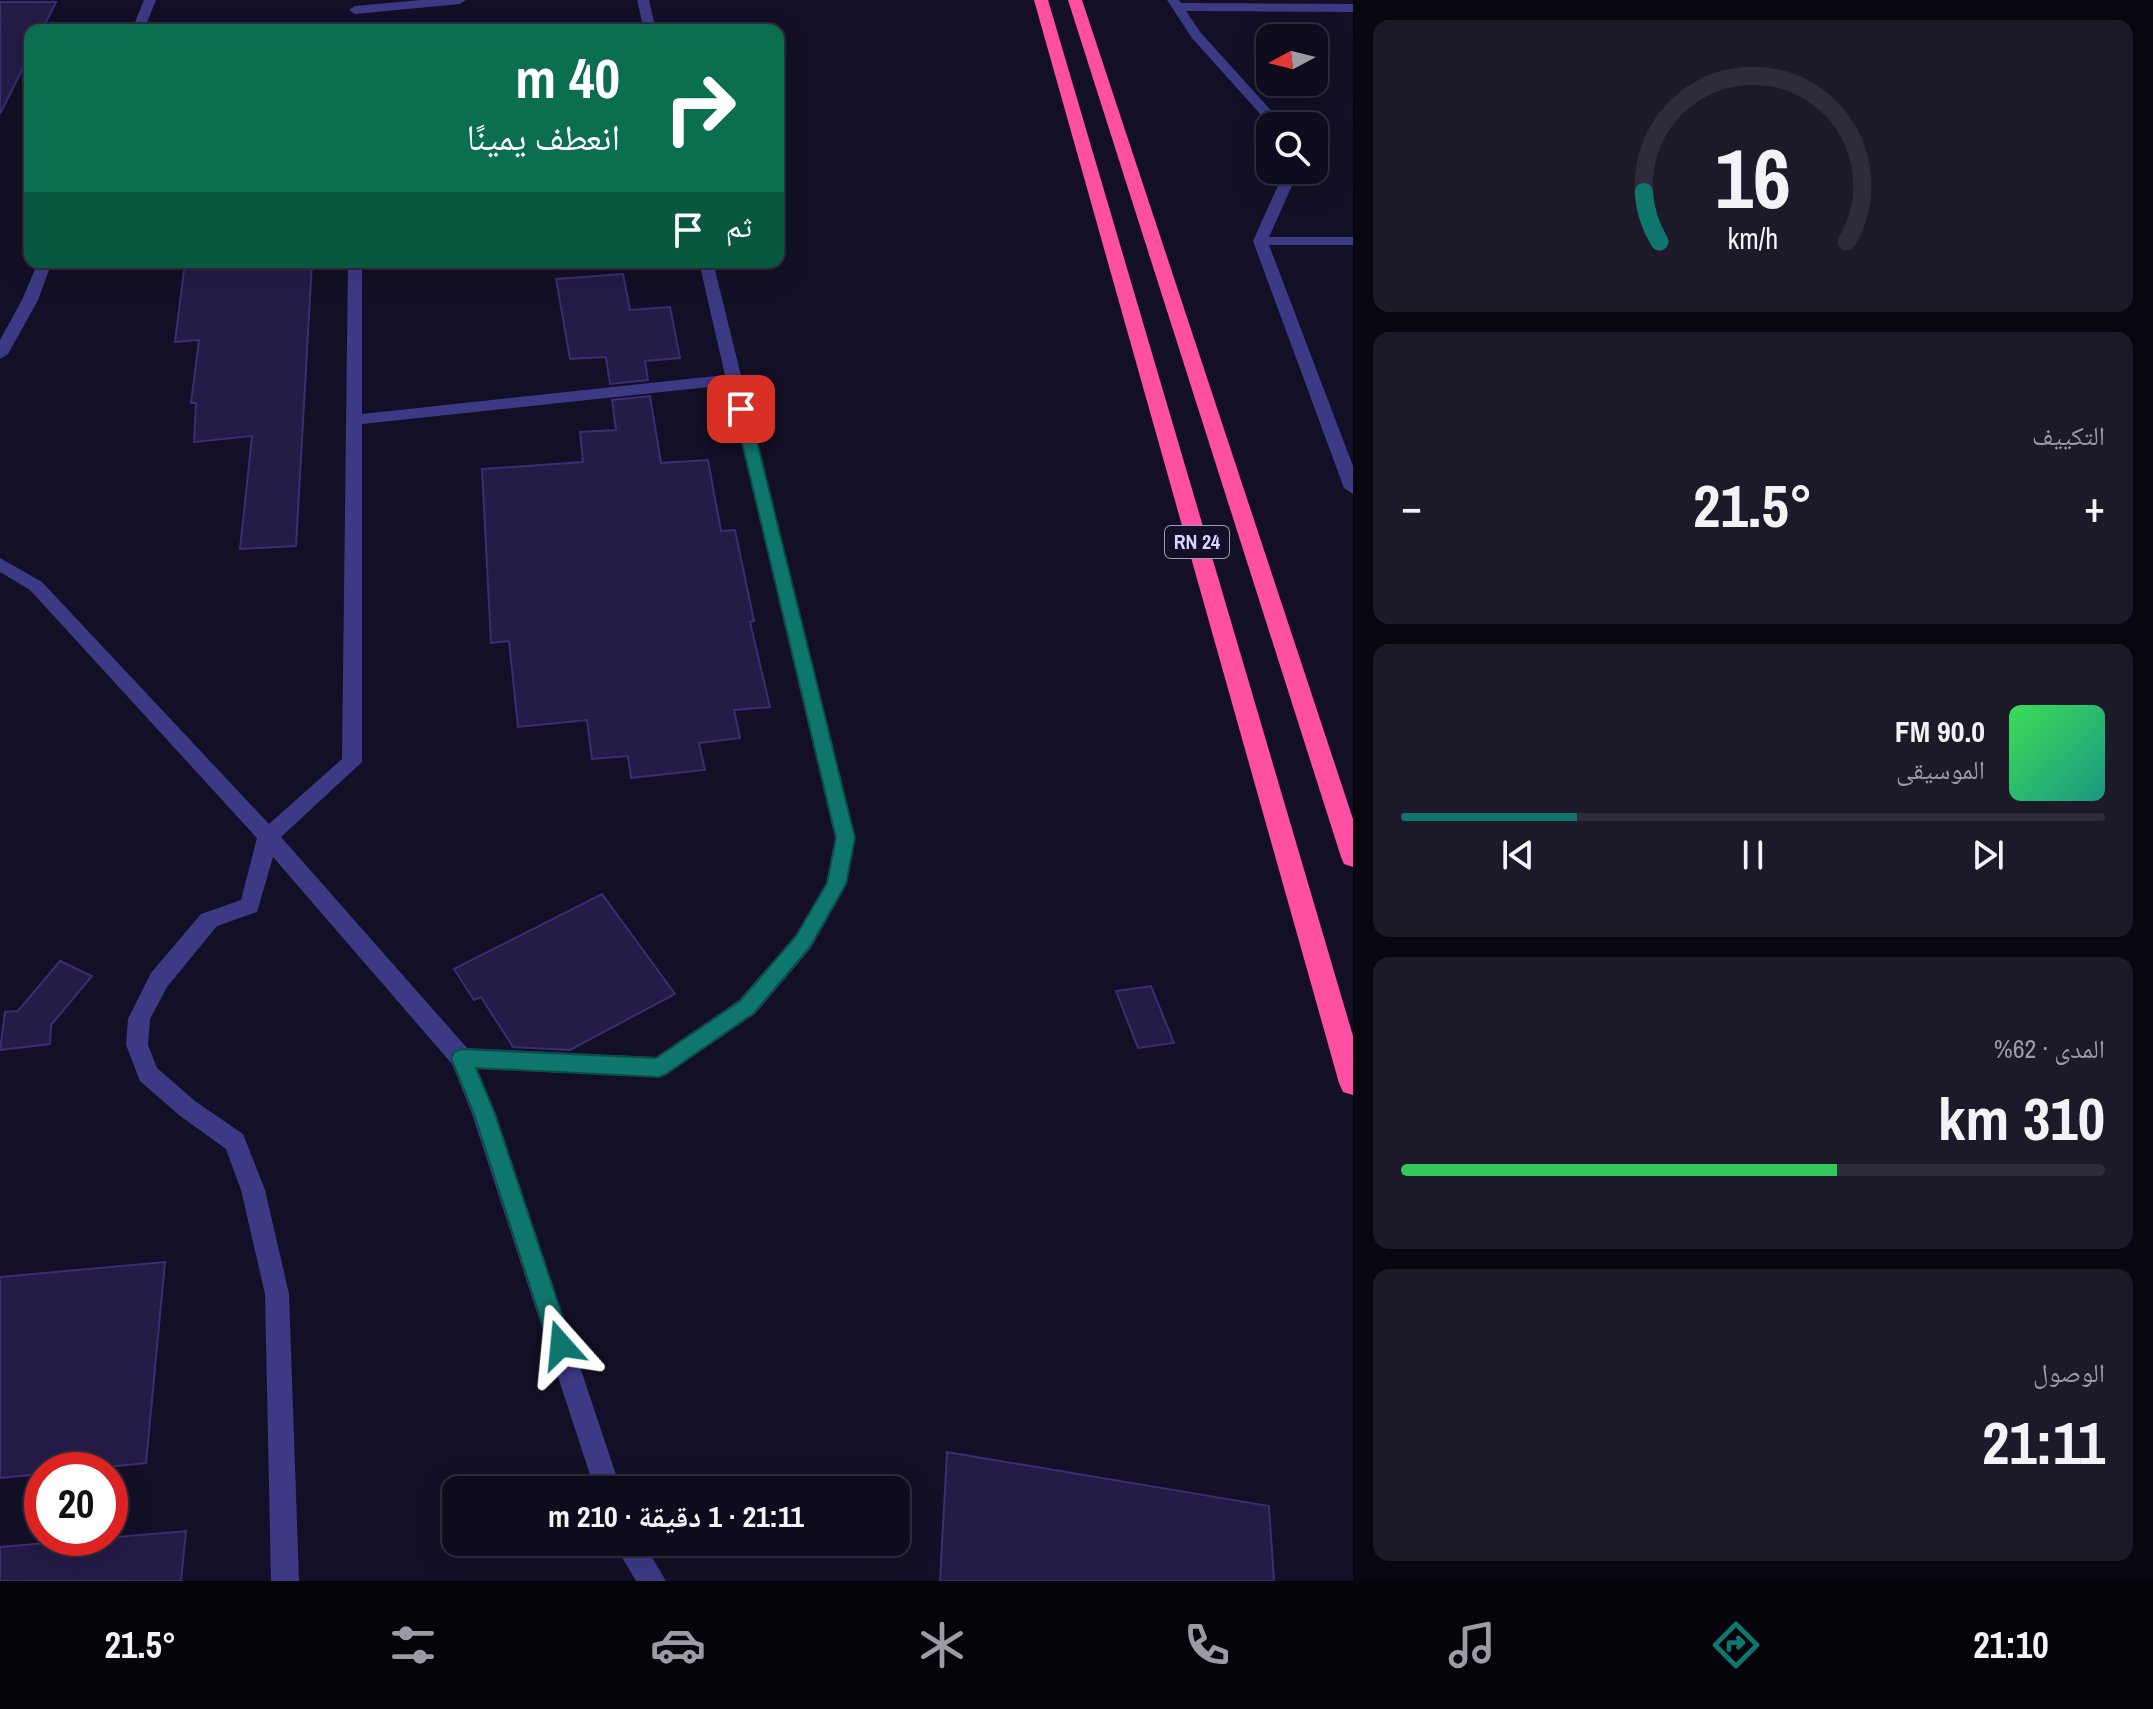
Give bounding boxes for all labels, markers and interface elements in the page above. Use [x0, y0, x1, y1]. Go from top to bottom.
north arrow [1256, 24, 1328, 96]
map controls [1256, 24, 1328, 184]
text: 40 m [515, 40, 620, 115]
icon: right [648, 56, 752, 160]
button: search [1256, 112, 1328, 184]
text: انعطف يمينًا [467, 113, 620, 161]
text: 16 [1715, 122, 1791, 234]
text: ثم [726, 206, 752, 246]
icon: arrive [666, 208, 710, 252]
text: km/h [1728, 219, 1778, 258]
pin [707, 375, 775, 443]
icon: arrive [719, 387, 763, 431]
text: التكييف [2032, 418, 2105, 453]
text: 21.5° [1693, 465, 1813, 546]
text: − [1401, 476, 1422, 536]
text: + [2084, 476, 2105, 536]
road number: RN 24 [1165, 526, 1229, 558]
text: 90.0 FM [1895, 711, 1985, 751]
text: الموسيقى [1896, 752, 1985, 787]
icon: previous [1496, 833, 1540, 877]
icon: pause [1731, 833, 1775, 877]
icon: next [1966, 833, 2010, 877]
text: المدى · 62% [1994, 1031, 2105, 1066]
text: 310 km [1938, 1078, 2105, 1159]
position arrow [519, 1303, 603, 1387]
text: الوصول [2033, 1355, 2105, 1390]
text: 21:11 [1982, 1402, 2105, 1483]
speed limit sign: 20 [24, 1452, 128, 1556]
text: 21:11 · 1 دقيقة · 210 m [548, 1496, 804, 1536]
icon: filters [385, 1617, 441, 1673]
icon: car [650, 1617, 706, 1673]
icon: climate [914, 1617, 970, 1673]
icon: phone [1179, 1617, 1235, 1673]
icon: music [1444, 1617, 1500, 1673]
icon: directions [1708, 1617, 1764, 1673]
text: 21.5° [104, 1621, 176, 1669]
text: 21:10 [1973, 1621, 2049, 1669]

